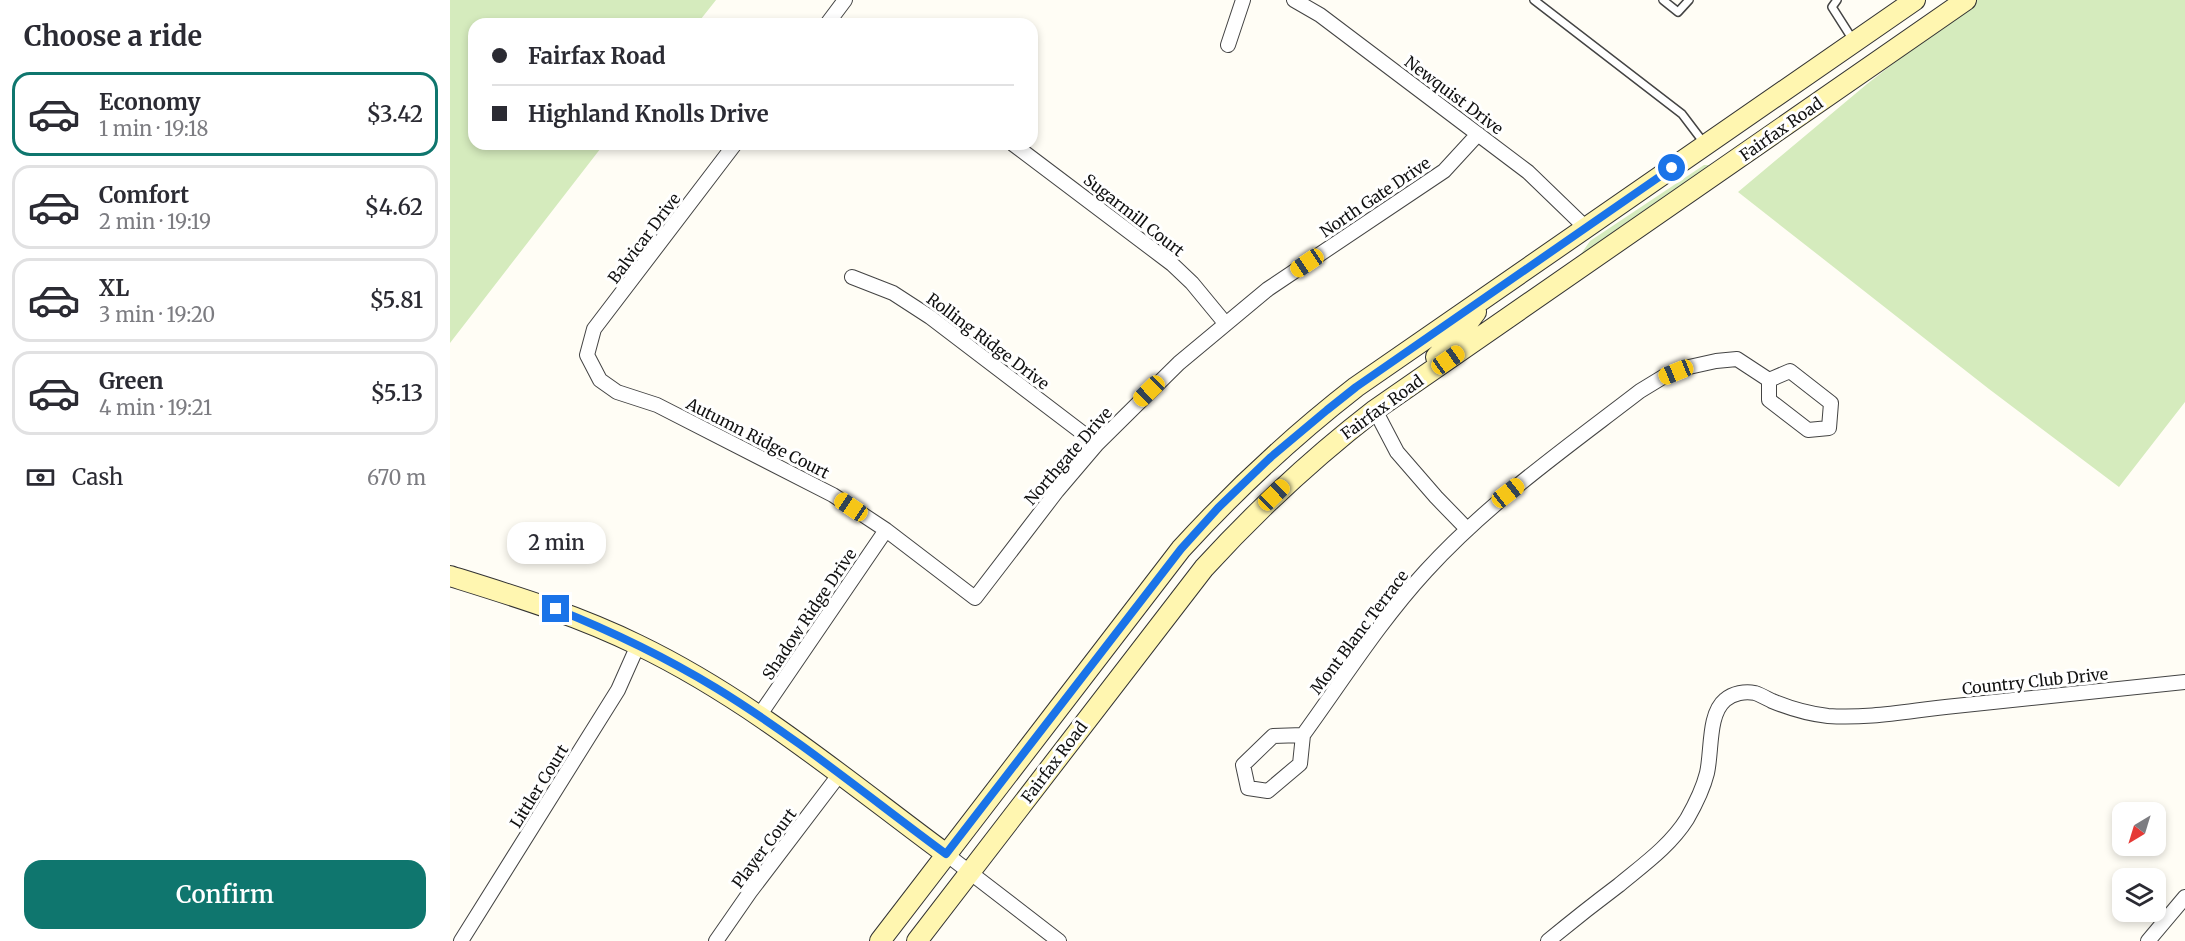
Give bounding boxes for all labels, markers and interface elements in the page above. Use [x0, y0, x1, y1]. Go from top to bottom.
text: Choose a ride [24, 19, 202, 53]
text: Fairfax Road [528, 42, 666, 70]
street label: Newquist Drive [1401, 51, 1507, 139]
icon: car [27, 87, 81, 141]
text: Economy [99, 88, 200, 116]
street label: Fairfax Road [1736, 93, 1827, 165]
text: $3.42 [366, 100, 423, 128]
text: Highland Knolls Drive [528, 100, 769, 128]
text: 1 min · 19:18 [99, 116, 208, 141]
street label: North Gate Drive [1316, 153, 1434, 241]
route start [1658, 154, 1685, 181]
street label: Sugarmill Court [1080, 169, 1189, 261]
icon: car [27, 180, 81, 234]
text: Comfort [99, 181, 189, 209]
street label: Balvicar Drive [604, 189, 684, 287]
text: $4.62 [365, 193, 423, 221]
text: 2 min · 19:19 [99, 209, 211, 234]
car [1287, 245, 1327, 281]
icon: car [27, 273, 81, 327]
text: XL [99, 274, 129, 302]
text: $5.81 [370, 286, 423, 314]
street label: Rolling Ridge Drive [923, 288, 1053, 394]
text: 3 min · 19:20 [99, 302, 215, 327]
car [1428, 342, 1468, 378]
car [1656, 357, 1696, 387]
icon: car [27, 366, 81, 420]
text: Green [99, 367, 163, 395]
street label: Fairfax Road [1337, 370, 1427, 444]
car [1130, 372, 1168, 410]
text: $5.13 [371, 379, 423, 407]
street label: Autumn Ridge Court [682, 393, 834, 483]
text: 4 min · 19:21 [99, 395, 212, 420]
street label: Northgate Drive [1020, 403, 1116, 509]
icon: cash [24, 461, 57, 494]
text: Cash [72, 463, 123, 491]
text: 670 m [367, 465, 426, 490]
car [1488, 475, 1528, 511]
car [1255, 476, 1293, 514]
car [831, 489, 871, 525]
callout: 2 min [507, 522, 606, 564]
text: 2 min [528, 530, 585, 555]
street label: Shadow Ridge Drive [758, 545, 860, 683]
street label: Mont Blanc Terrace [1306, 566, 1412, 698]
route end [542, 595, 569, 622]
street label: Country Club Drive [1961, 663, 2109, 699]
street label: Fairfax Road [1017, 717, 1091, 807]
street label: Littler Court [505, 740, 573, 831]
north arrow [2112, 802, 2166, 856]
map controls [2112, 802, 2166, 922]
street label: Player Court [727, 804, 801, 892]
button: Confirm [24, 860, 426, 929]
button: layers [2112, 868, 2166, 922]

